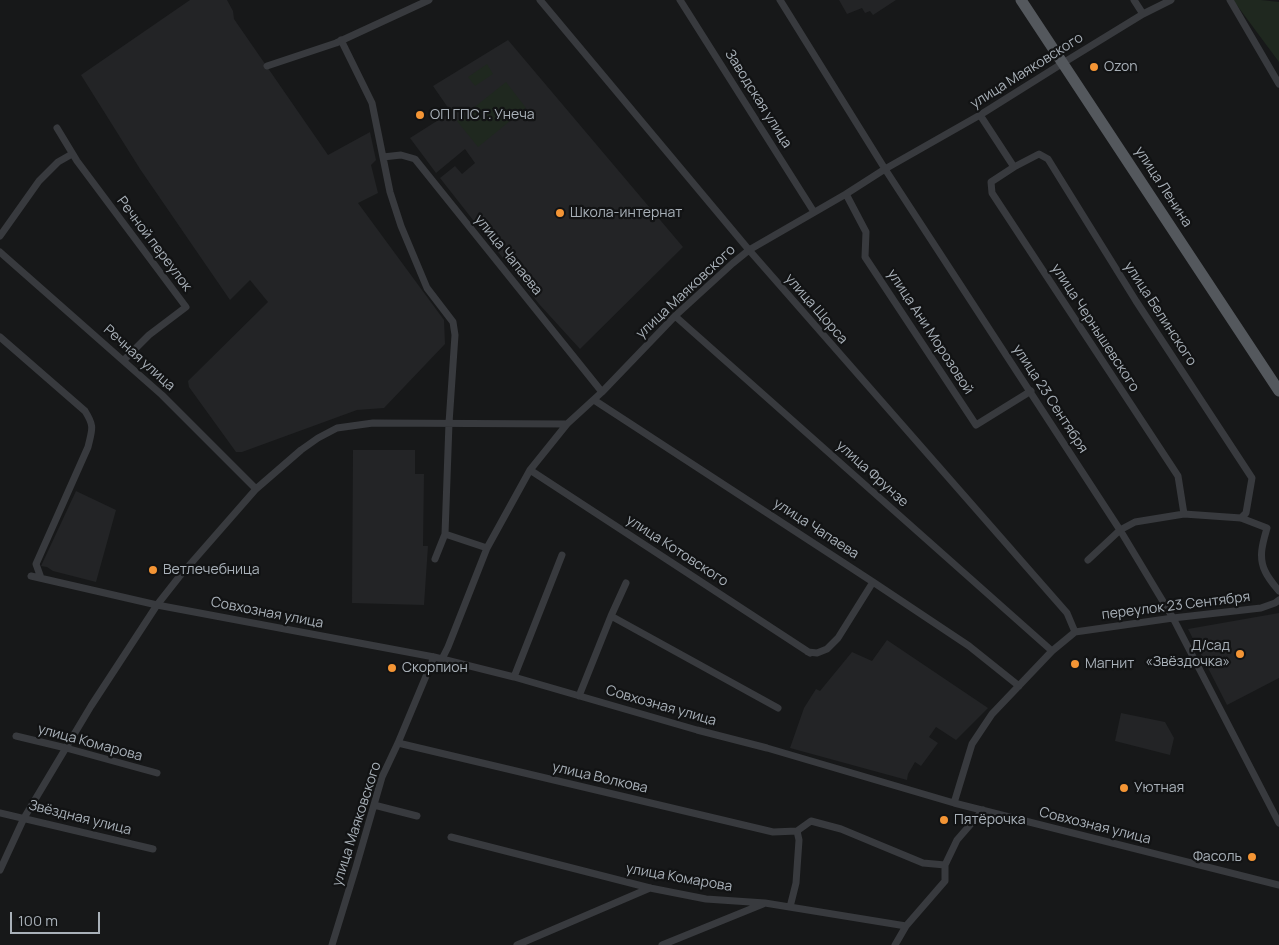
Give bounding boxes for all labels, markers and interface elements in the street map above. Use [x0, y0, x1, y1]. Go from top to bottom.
street label: улица Маяковского [968, 30, 1086, 112]
street label: Заводская улица [721, 47, 795, 151]
place label: Ozon [1104, 59, 1138, 75]
marker: Ozon [1088, 61, 1100, 73]
place label: ОП ГПС г. Унеча [430, 107, 535, 123]
marker: ОП ГПС г. Унеча [414, 109, 426, 121]
street label: улица Ленина [1131, 144, 1195, 230]
street label: Речной переулок [113, 193, 195, 295]
place label: Школа-интернат [570, 205, 682, 221]
marker: Школа-интернат [554, 207, 566, 219]
street label: улица Чапаева [471, 211, 545, 299]
street label: улица Маяковского [633, 242, 739, 342]
street label: улица Белинского [1120, 259, 1200, 369]
street label: улица Чернышевского [1047, 261, 1143, 395]
street label: улица Ани Морозовой [883, 266, 977, 398]
street label: улица Щорса [781, 271, 851, 347]
street label: Речная улица [100, 322, 178, 394]
street label: улица 23 Сентября [1009, 342, 1091, 456]
street label: улица Фрунзе [832, 437, 912, 511]
street label: улица Чапаева [770, 495, 862, 563]
street label: улица Котовского [623, 512, 731, 590]
place label: Ветлечебница [163, 562, 259, 578]
marker: Ветлечебница [147, 564, 159, 576]
street label: переулок 23 Сентября [1101, 589, 1251, 623]
street label: Совхозная улица [209, 594, 325, 632]
place label: Д/сад «Звёздочка» [1145, 638, 1230, 670]
marker: Д/сад «Звёздочка» [1234, 648, 1246, 660]
place label: Магнит [1085, 656, 1134, 672]
marker: Магнит [1069, 658, 1081, 670]
place label: Скорпион [402, 660, 468, 676]
marker: Скорпион [386, 662, 398, 674]
street label: Совхозная улица [604, 682, 718, 730]
street label: улица Комарова [36, 721, 144, 765]
street label: улица Волкова [551, 759, 649, 797]
street label: улица Маяковского [329, 760, 385, 888]
place label: Уютная [1134, 780, 1184, 796]
marker: Уютная [1118, 782, 1130, 794]
street label: Звёздная улица [27, 797, 133, 839]
street label: Совхозная улица [1038, 804, 1152, 848]
place label: Пятёрочка [954, 812, 1026, 828]
marker: Пятёрочка [938, 814, 950, 826]
place label: Фасоль [1193, 849, 1242, 865]
marker: Фасоль [1246, 851, 1258, 863]
street label: улица Комарова [625, 860, 733, 896]
scale bar [12, 902, 102, 934]
text: 100 m [18, 910, 58, 931]

